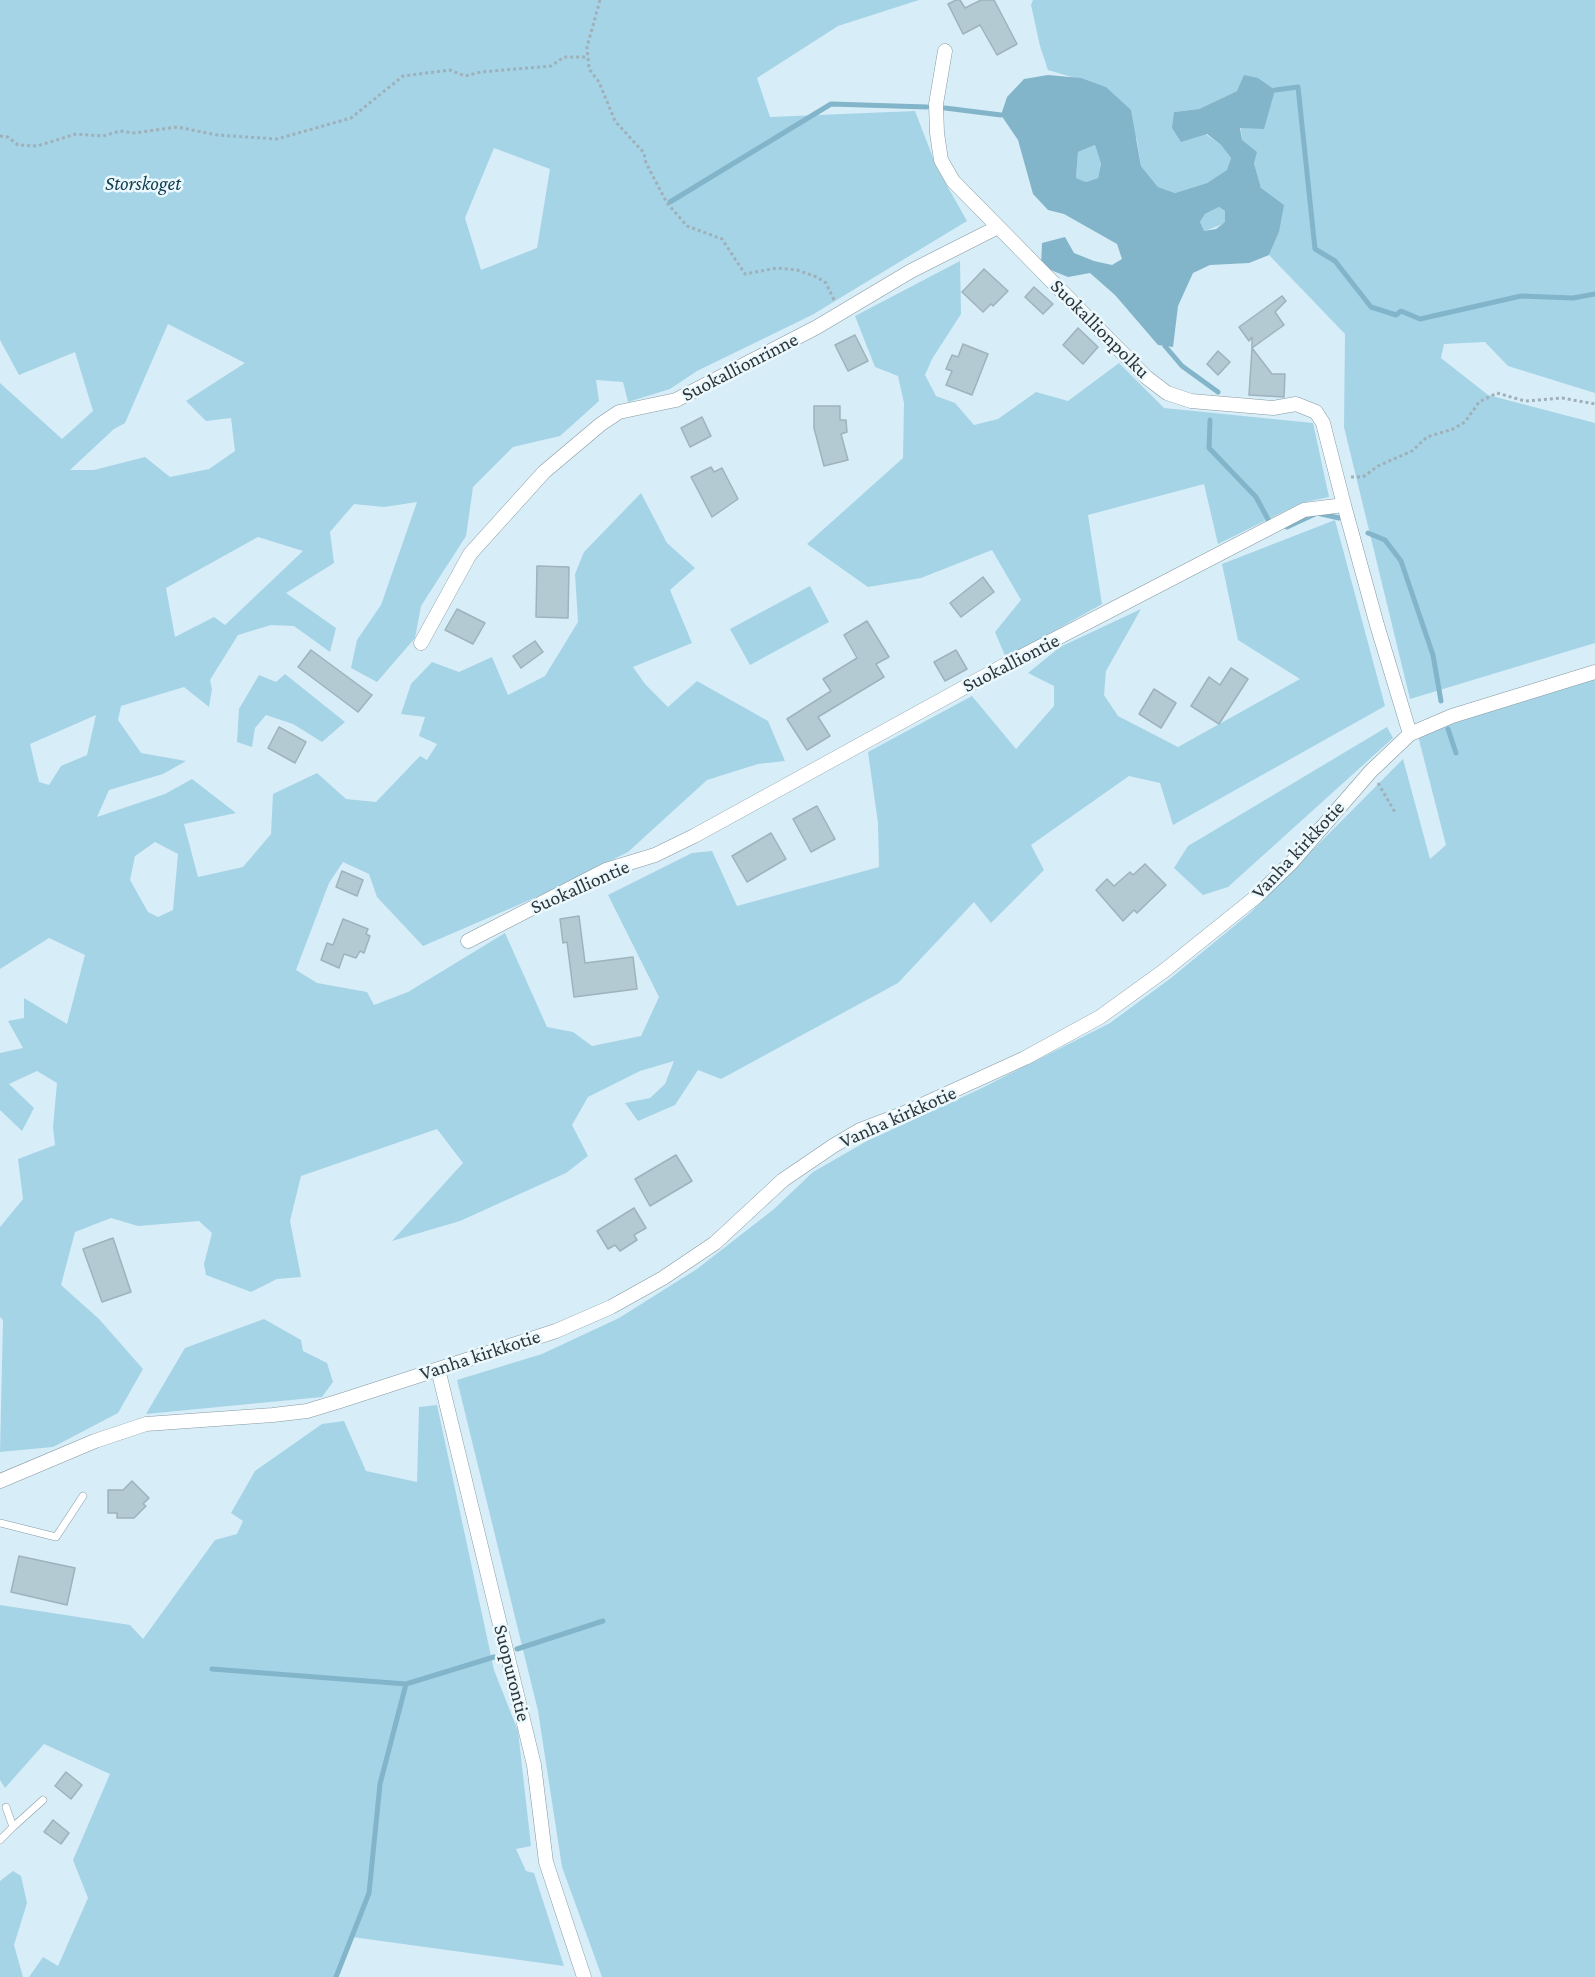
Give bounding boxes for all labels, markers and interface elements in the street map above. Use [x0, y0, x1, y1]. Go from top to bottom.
park label: Storskoget [105, 172, 181, 196]
street label: Suokallionpolku [1045, 274, 1155, 384]
street label: Suokallionrinne [678, 327, 802, 407]
street label: Suokalliontie [958, 628, 1064, 698]
street label: Vanha kirkkotie [1246, 796, 1350, 904]
street label: Suokalliontie [527, 855, 633, 919]
street label: Vanha kirkkotie [836, 1081, 960, 1153]
street label: Vanha kirkkotie [417, 1324, 543, 1386]
street label: Suopurontie [488, 1622, 536, 1724]

